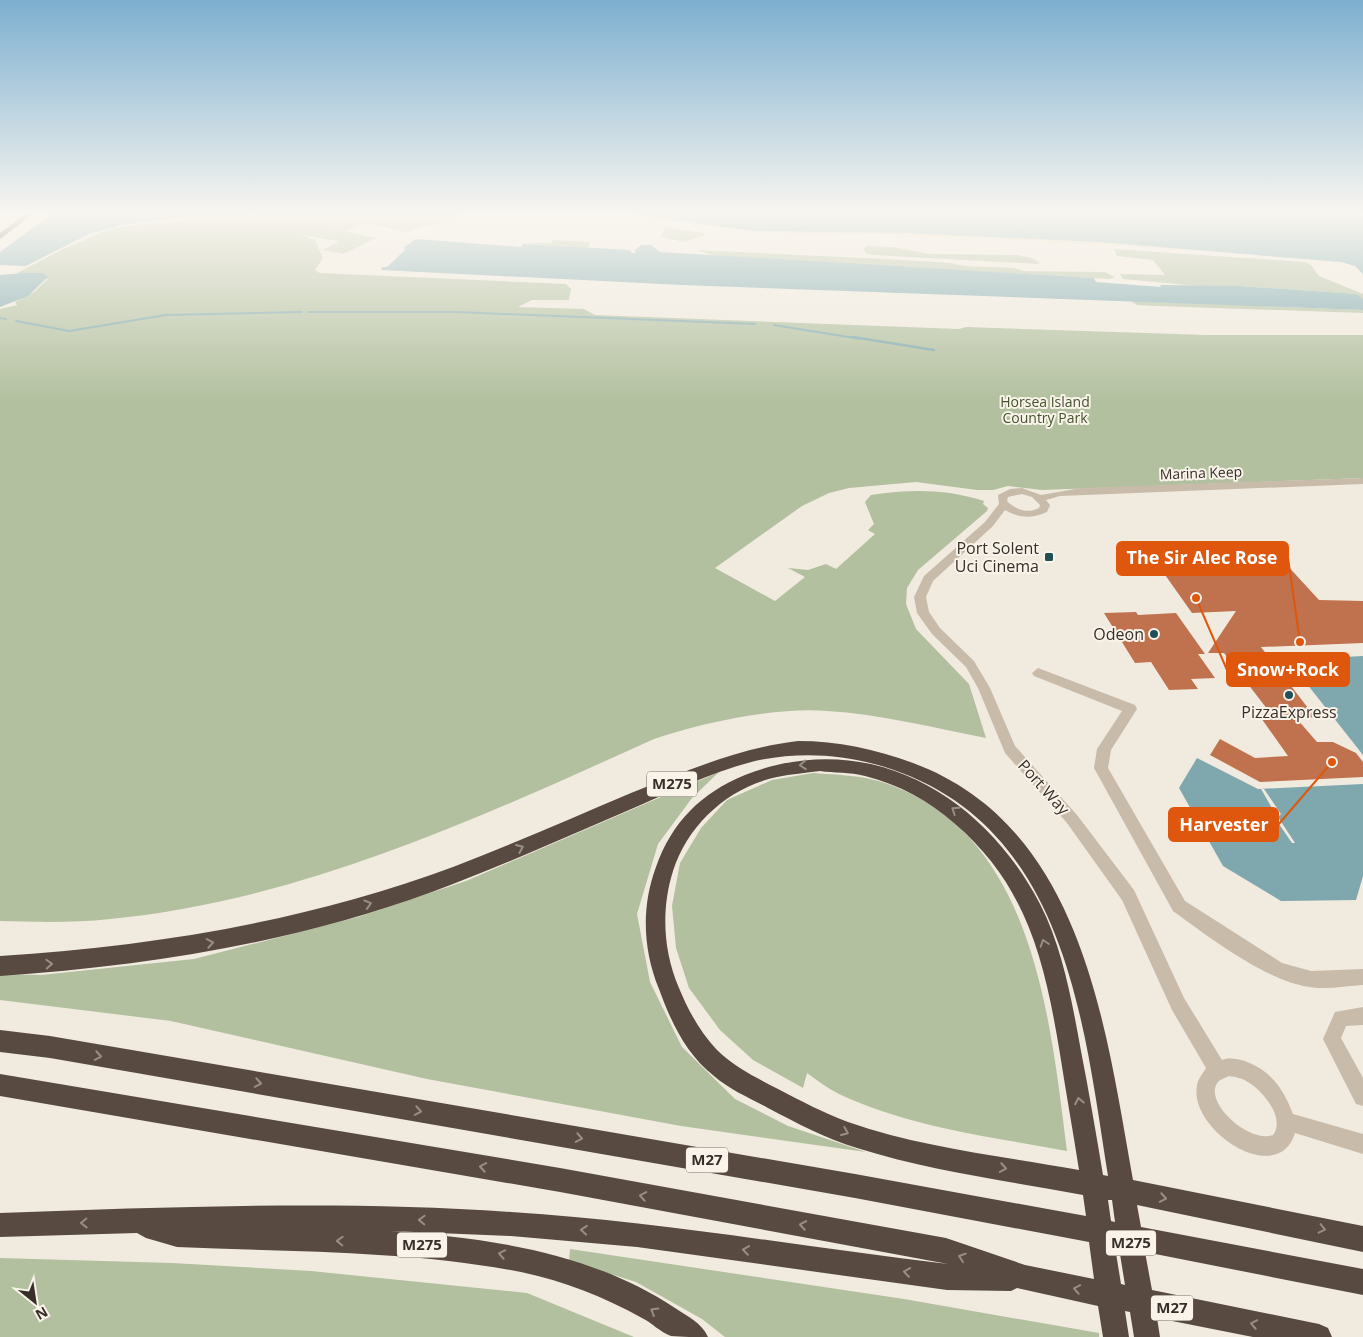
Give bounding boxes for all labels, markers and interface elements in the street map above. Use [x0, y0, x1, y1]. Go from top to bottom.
park label: Horsea Island Country Park [1000, 392, 1090, 427]
street label: Marina Keep [1159, 462, 1243, 483]
place label: Port Solent Uci Cinema [955, 537, 1039, 577]
callout: The Sir Alec Rose [1117, 542, 1288, 575]
text: The Sir Alec Rose [1127, 545, 1277, 569]
marker: Port Solent Uci Cinema [1043, 551, 1055, 563]
place label: Odeon [1093, 623, 1144, 645]
marker: Odeon [1148, 628, 1160, 640]
callout: Snow+Rock [1227, 653, 1349, 686]
text: Snow+Rock [1237, 657, 1340, 681]
marker: PizzaExpress [1283, 689, 1295, 701]
place label: PizzaExpress [1241, 701, 1337, 723]
street label: Port Way [1013, 755, 1075, 820]
one-way arrow [799, 759, 807, 770]
road number: M275 [647, 772, 697, 796]
one-way arrow [952, 807, 961, 817]
callout: Harvester [1169, 808, 1278, 841]
text: Harvester [1179, 812, 1269, 836]
one-way arrow [515, 843, 524, 854]
one-way arrow [363, 900, 371, 910]
one-way arrow [205, 938, 214, 948]
one-way arrow [1040, 939, 1050, 948]
one-way arrow [45, 958, 53, 969]
one-way arrow [94, 1050, 102, 1060]
one-way arrow [254, 1078, 263, 1088]
one-way arrow [1075, 1097, 1085, 1106]
one-way arrow [414, 1105, 423, 1115]
one-way arrow [840, 1125, 849, 1136]
one-way arrow [574, 1133, 583, 1143]
road number: M27 [686, 1148, 728, 1172]
one-way arrow [479, 1163, 488, 1173]
one-way arrow [999, 1163, 1007, 1173]
one-way arrow [639, 1191, 648, 1201]
one-way arrow [1158, 1192, 1167, 1202]
one-way arrow [418, 1215, 426, 1226]
one-way arrow [79, 1218, 87, 1228]
one-way arrow [799, 1220, 807, 1231]
one-way arrow [1318, 1223, 1327, 1234]
one-way arrow [580, 1225, 588, 1236]
road number: M275 [1106, 1230, 1156, 1256]
road number: M275 [397, 1232, 447, 1258]
one-way arrow [336, 1236, 344, 1246]
one-way arrow [741, 1245, 749, 1256]
one-way arrow [498, 1250, 507, 1260]
one-way arrow [959, 1253, 967, 1263]
one-way arrow [902, 1267, 910, 1278]
north arrow [10, 1277, 60, 1327]
one-way arrow [1073, 1284, 1082, 1294]
road number: M27 [1151, 1296, 1193, 1320]
text: N [32, 1303, 51, 1325]
one-way arrow [650, 1307, 659, 1317]
one-way arrow [1249, 1319, 1258, 1330]

